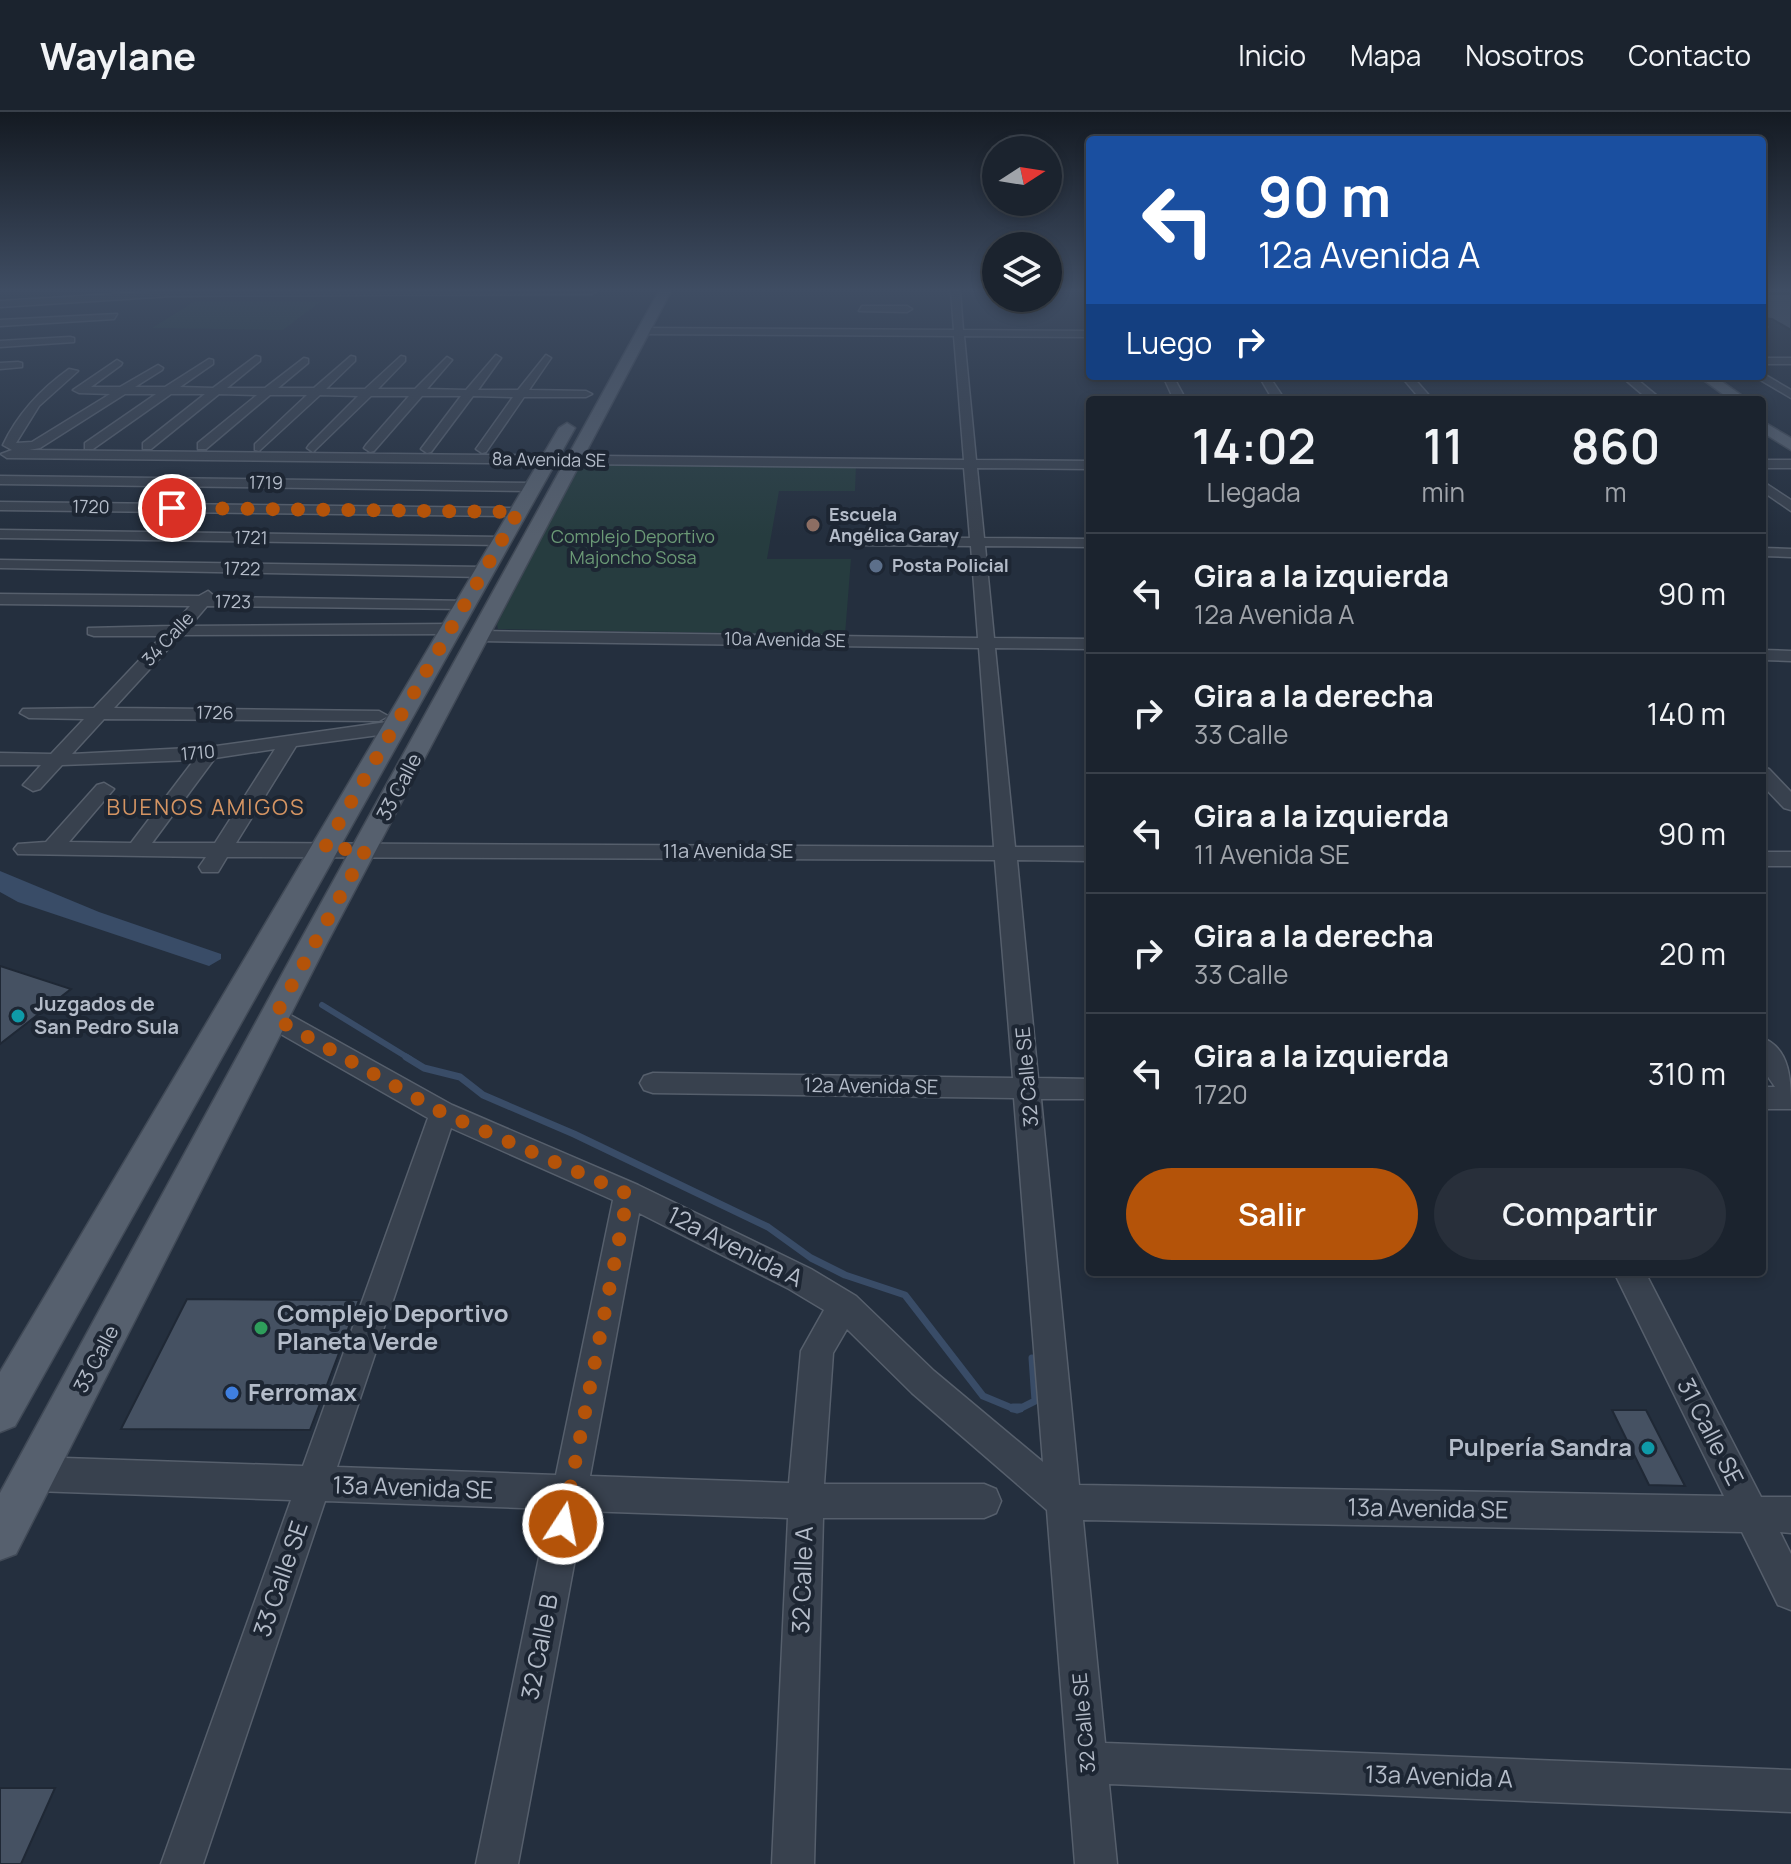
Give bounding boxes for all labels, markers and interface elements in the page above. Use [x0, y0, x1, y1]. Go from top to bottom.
text: Waylane [40, 29, 196, 81]
text: Inicio [1238, 36, 1306, 74]
text: Mapa [1350, 36, 1421, 74]
text: Nosotros [1465, 36, 1584, 74]
text: Contacto [1628, 36, 1751, 74]
north arrow [982, 136, 1062, 216]
map controls [982, 136, 1062, 312]
text: 90 m [1258, 157, 1391, 234]
icon: left [1126, 168, 1230, 272]
text: 12a Avenida A [1258, 230, 1480, 279]
button: layers [982, 232, 1062, 312]
icon: right [1228, 320, 1272, 364]
text: Luego [1126, 322, 1212, 363]
text: 14:02 [1192, 413, 1316, 478]
text: 11 [1423, 413, 1463, 478]
text: 860 [1571, 413, 1660, 478]
street label: 8a Avenida SE [492, 446, 606, 472]
street label: 1719 [249, 470, 283, 494]
pin [138, 474, 206, 542]
text: Llegada [1207, 474, 1301, 510]
text: min [1421, 474, 1465, 510]
text: m [1604, 474, 1627, 510]
icon: arrive [150, 486, 194, 530]
street label: 1720 [72, 494, 110, 518]
place label: Escuela Angélica Garay [829, 502, 959, 547]
marker: Escuela Angélica Garay [804, 516, 822, 534]
park label: Complejo Deportivo Majoncho Sosa [551, 524, 715, 569]
street label: 1721 [234, 525, 268, 549]
place label: Posta Policial [892, 553, 1009, 577]
text: Gira a la izquierda [1194, 555, 1449, 596]
street label: 1722 [224, 556, 261, 580]
marker: Posta Policial [867, 557, 885, 575]
icon: left [1126, 571, 1170, 615]
text: 90 m [1658, 573, 1726, 614]
street label: 1723 [215, 589, 251, 613]
text: 12a Avenida A [1194, 596, 1355, 632]
street label: 34 Calle [136, 606, 199, 671]
street label: 10a Avenida SE [724, 626, 846, 652]
text: Gira a la derecha [1194, 675, 1434, 716]
icon: right [1126, 691, 1170, 735]
text: 140 m [1647, 693, 1726, 734]
street label: 1726 [196, 700, 234, 724]
text: 33 Calle [1194, 716, 1288, 752]
street label: 1710 [180, 739, 216, 765]
street label: 33 Calle [370, 748, 428, 825]
district label: BUENOS AMIGOS [107, 792, 305, 822]
text: Gira a la izquierda [1194, 795, 1449, 836]
icon: left [1126, 811, 1170, 855]
text: 90 m [1658, 813, 1726, 854]
text: 11 Avenida SE [1194, 836, 1350, 872]
street label: 11a Avenida SE [663, 837, 793, 864]
text: Gira a la derecha [1194, 915, 1434, 956]
icon: right [1126, 931, 1170, 975]
text: 20 m [1659, 933, 1726, 974]
text: 33 Calle [1194, 956, 1288, 992]
place label: Juzgados de San Pedro Sula [34, 990, 179, 1040]
marker: Juzgados de San Pedro Sula [9, 1007, 27, 1025]
street label: 32 Calle SE [1009, 1026, 1044, 1128]
text: Gira a la izquierda [1194, 1035, 1449, 1076]
icon: left [1126, 1051, 1170, 1095]
text: 310 m [1648, 1053, 1726, 1094]
street label: 12a Avenida SE [803, 1071, 939, 1100]
text: 1720 [1194, 1076, 1248, 1112]
button: Salir [1126, 1168, 1418, 1260]
button: Compartir [1434, 1168, 1726, 1260]
street label: 12a Avenida A [662, 1197, 809, 1294]
place label: Complejo Deportivo Planeta Verde [277, 1296, 509, 1357]
marker: Complejo Deportivo Planeta Verde [252, 1319, 270, 1337]
street label: 33 Calle [67, 1320, 125, 1397]
street label: 31 Calle SE [1670, 1372, 1752, 1491]
place label: Ferromax [248, 1375, 358, 1408]
marker: Ferromax [223, 1384, 241, 1402]
place label: Pulpería Sandra [1448, 1430, 1632, 1463]
marker: Pulpería Sandra [1639, 1439, 1657, 1457]
street label: 13a Avenida SE [332, 1467, 494, 1506]
position arrow [521, 1482, 605, 1566]
street label: 13a Avenida SE [1347, 1490, 1509, 1525]
street label: 33 Calle SE [244, 1516, 315, 1641]
street label: 32 Calle A [783, 1526, 820, 1634]
street label: 32 Calle B [512, 1591, 565, 1702]
street label: 32 Calle SE [1066, 1672, 1101, 1774]
street label: 13a Avenida A [1365, 1756, 1513, 1795]

